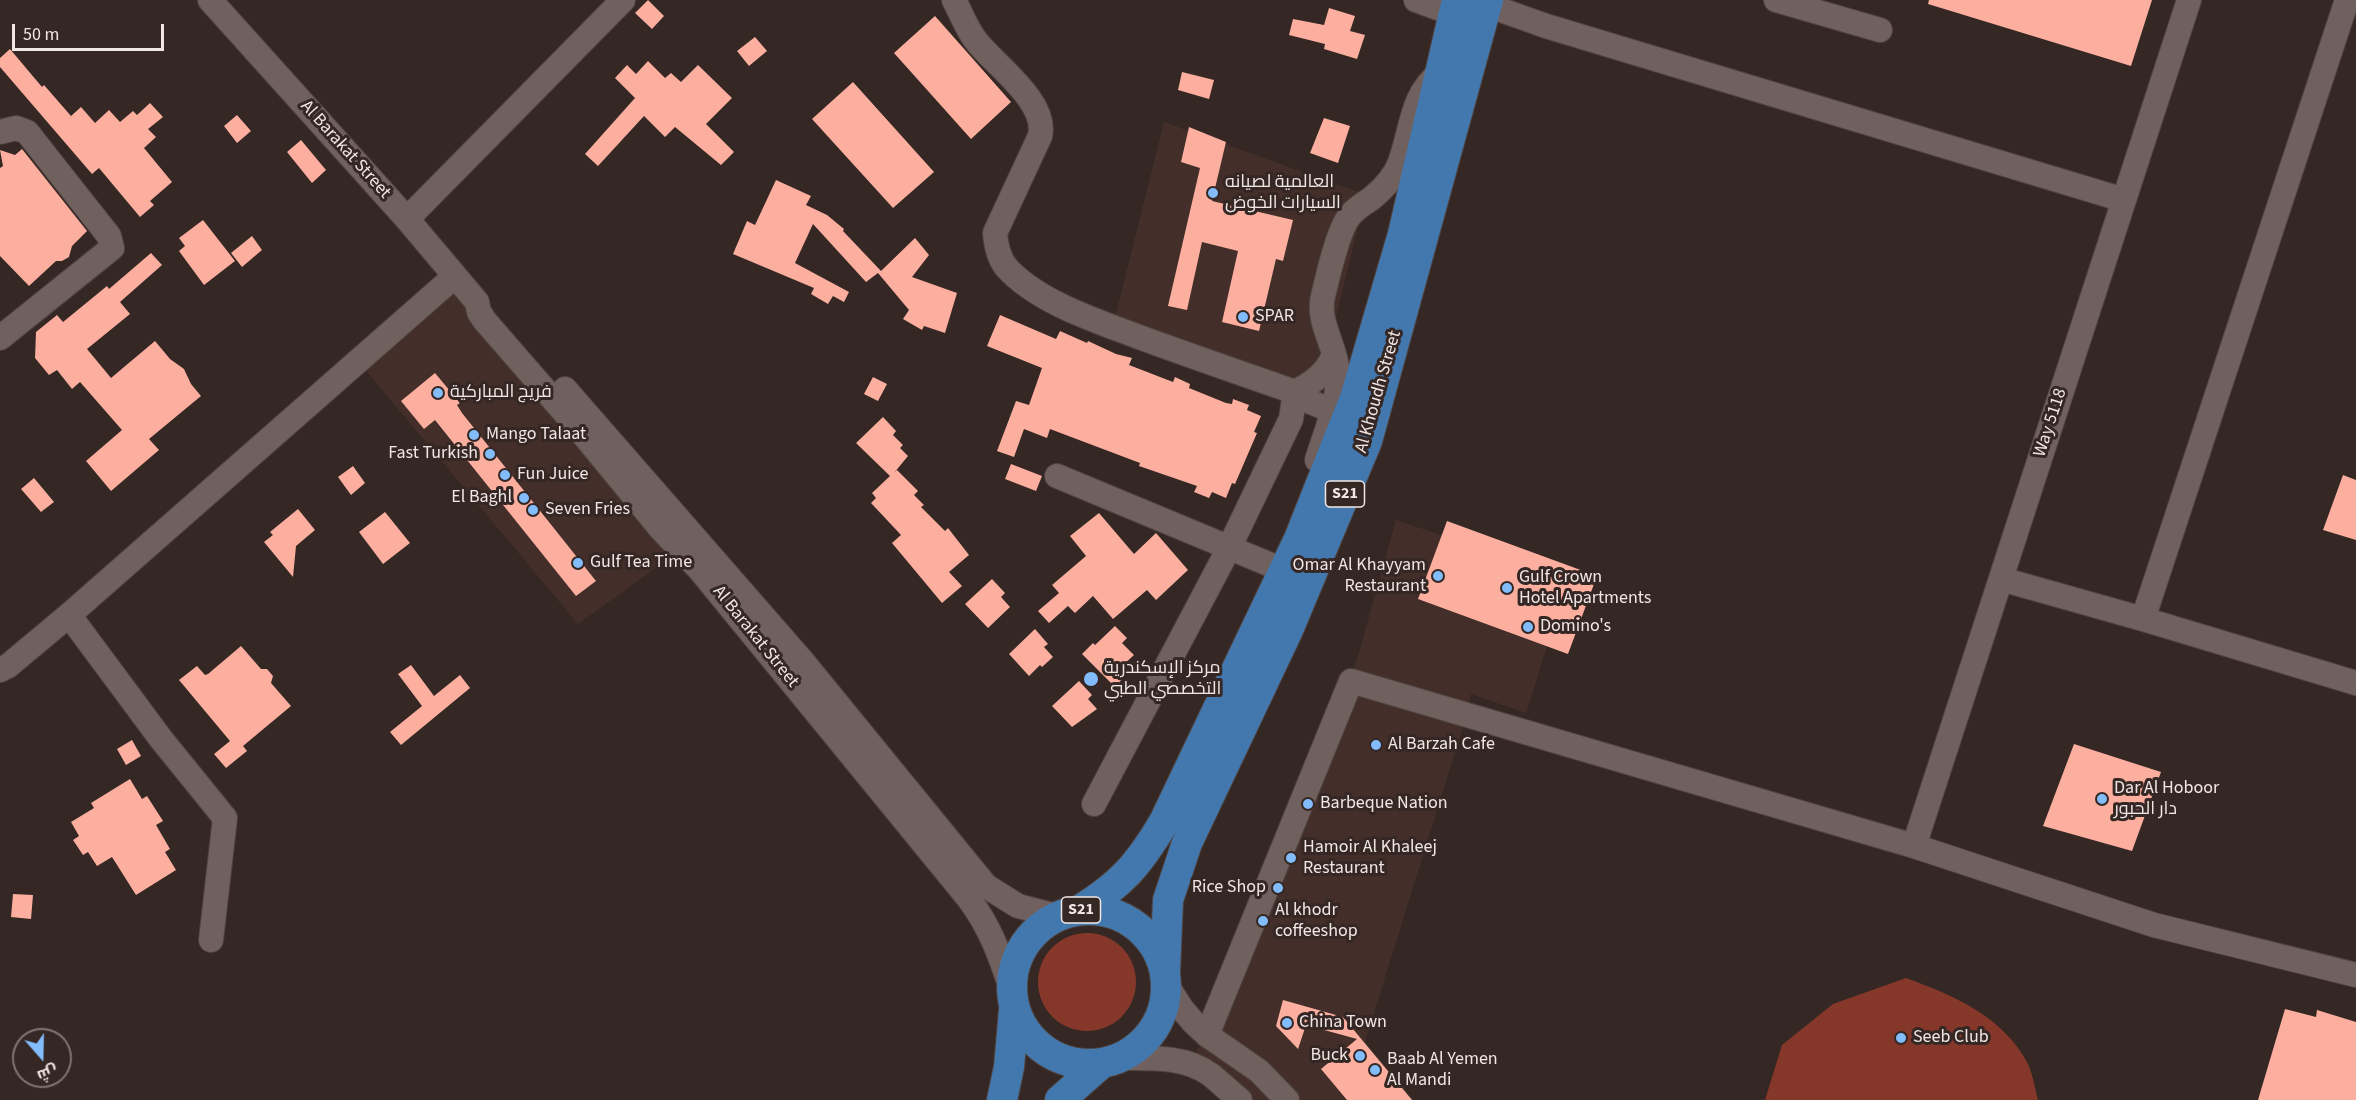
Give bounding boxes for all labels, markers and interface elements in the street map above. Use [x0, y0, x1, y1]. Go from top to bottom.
scale bar [15, 12, 166, 50]
text: 50 m [23, 22, 59, 47]
street label: Al Barakat Street [295, 96, 395, 204]
place label: العالمية لصيانه السيارات الخوض [1225, 172, 1341, 214]
marker: العالمية لصيانه السيارات الخوض [1206, 186, 1220, 200]
place label: SPAR [1255, 306, 1294, 328]
marker: SPAR [1236, 310, 1250, 324]
street label: Al Khoudh Street [1351, 328, 1407, 456]
place label: فريج المباركية [450, 382, 552, 404]
marker: فريج المباركية [431, 386, 445, 400]
street label: Way 5118 [2030, 386, 2072, 460]
place label: Mango Talaat [486, 424, 586, 446]
marker: Mango Talaat [467, 428, 481, 442]
place label: Fast Turkish [388, 443, 478, 465]
marker: Fast Turkish [483, 447, 497, 461]
place label: Fun Juice [517, 464, 588, 486]
marker: Fun Juice [498, 468, 512, 482]
road number: S21 [1326, 481, 1364, 507]
place label: El Baghl [451, 487, 512, 509]
marker: El Baghl [517, 491, 531, 505]
place label: Seven Fries [545, 499, 630, 521]
marker: Seven Fries [526, 503, 540, 517]
place label: Gulf Tea Time [590, 552, 692, 574]
place label: Omar Al Khayyam Restaurant [1293, 555, 1426, 598]
marker: Gulf Tea Time [571, 556, 585, 570]
place label: Gulf Crown Hotel Apartments [1519, 567, 1651, 610]
marker: Omar Al Khayyam Restaurant [1431, 569, 1445, 583]
marker: Gulf Crown Hotel Apartments [1500, 581, 1514, 595]
street label: Al Barakat Street [707, 582, 803, 692]
place label: Domino's [1540, 616, 1611, 638]
marker: Domino's [1521, 620, 1535, 634]
place label: مركز الإسكندرية التخصصي الطبي [1104, 658, 1221, 700]
marker: مركز الإسكندرية التخصصي الطبي [1082, 670, 1100, 688]
place label: Al Barzah Cafe [1388, 734, 1495, 756]
marker: Al Barzah Cafe [1369, 738, 1383, 752]
place label: Dar Al Hoboor دار الحبور [2114, 778, 2219, 820]
marker: Dar Al Hoboor دار الحبور [2095, 792, 2109, 806]
place label: Barbeque Nation [1320, 793, 1448, 815]
marker: Barbeque Nation [1301, 797, 1315, 811]
place label: Hamoir Al Khaleej Restaurant [1303, 837, 1437, 880]
marker: Hamoir Al Khaleej Restaurant [1284, 851, 1298, 865]
place label: Rice Shop [1192, 877, 1266, 899]
marker: Rice Shop [1271, 881, 1285, 895]
road number: S21 [1062, 897, 1100, 923]
place label: Al khodr coffeeshop [1275, 900, 1358, 942]
marker: Al khodr coffeeshop [1256, 914, 1270, 928]
place label: China Town [1299, 1012, 1387, 1034]
marker: China Town [1280, 1016, 1294, 1030]
place label: Seeb Club [1913, 1027, 1989, 1049]
north arrow [12, 1028, 72, 1088]
marker: Seeb Club [1894, 1031, 1908, 1045]
place label: Buck [1311, 1045, 1348, 1067]
marker: Buck [1353, 1049, 1367, 1063]
place label: Baab Al Yemen Al Mandi [1387, 1049, 1498, 1092]
text: ش [34, 1059, 61, 1087]
marker: Baab Al Yemen Al Mandi [1368, 1063, 1382, 1077]

